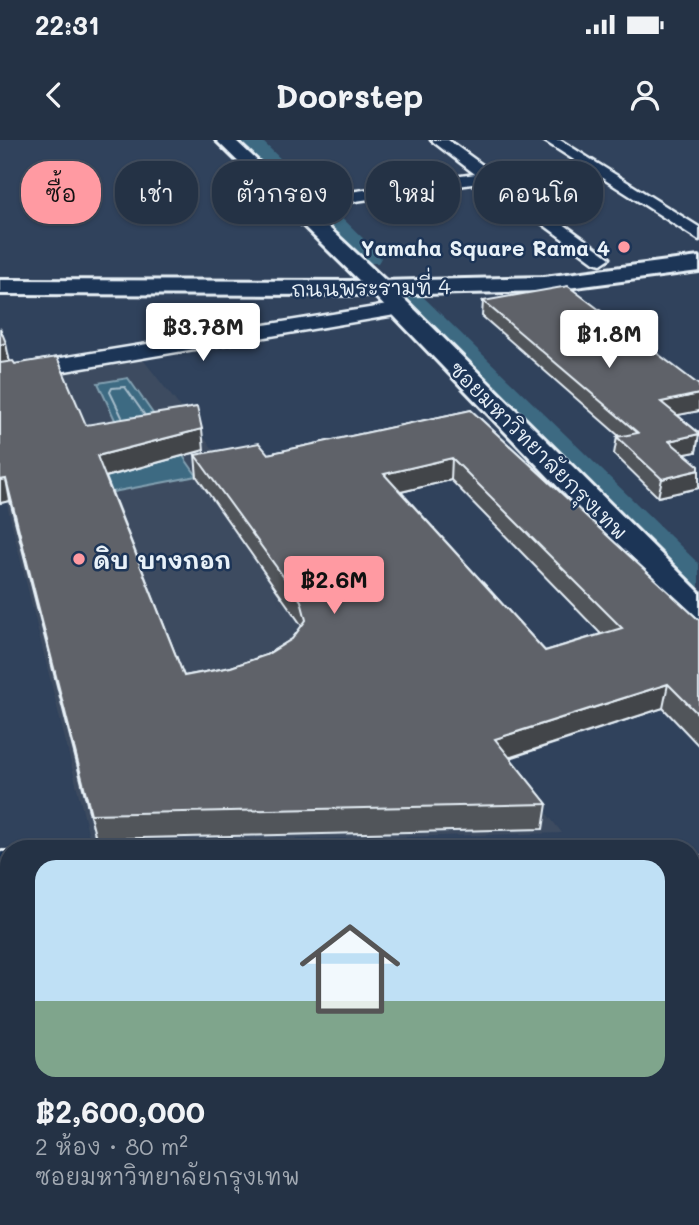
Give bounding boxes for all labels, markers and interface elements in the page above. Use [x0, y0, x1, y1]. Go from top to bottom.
text: 22:31 [35, 8, 99, 42]
text: Doorstep [275, 74, 424, 116]
icon: back [35, 76, 73, 114]
icon: person [626, 76, 664, 114]
chip: ซื้อ [21, 161, 101, 224]
chip: เช่า [115, 161, 198, 224]
chip: ตัวกรอง [212, 161, 352, 224]
chip: ใหม่ [366, 161, 460, 224]
chip: คอนโด [474, 161, 603, 224]
place label: Yamaha Square Rama 4 [361, 234, 610, 261]
marker: Yamaha Square Rama 4 [616, 239, 632, 255]
street label: ถนนพระรามที่ 4 [291, 266, 452, 302]
pin: ฿3.78M [146, 304, 260, 363]
pin: ฿1.8M [560, 310, 658, 370]
text: ฿3.78M [162, 311, 244, 341]
text: ฿1.8M [576, 318, 642, 348]
street label: ซอยมหาวิทยาลัยกรุงเทพ [441, 355, 634, 548]
place label: ดิบ บางกอก [93, 544, 231, 575]
marker: ดิบ บางกอก [71, 551, 87, 567]
pin: ฿2.6M [285, 556, 383, 616]
text: ฿2.6M [300, 564, 368, 594]
icon: home [287, 906, 413, 1032]
text: ฿2,600,000 [35, 1091, 205, 1131]
text: 2 ห้อง · 80 m² [35, 1131, 188, 1161]
text: ซอยมหาวิทยาลัยกรุงเทพ [35, 1161, 300, 1191]

